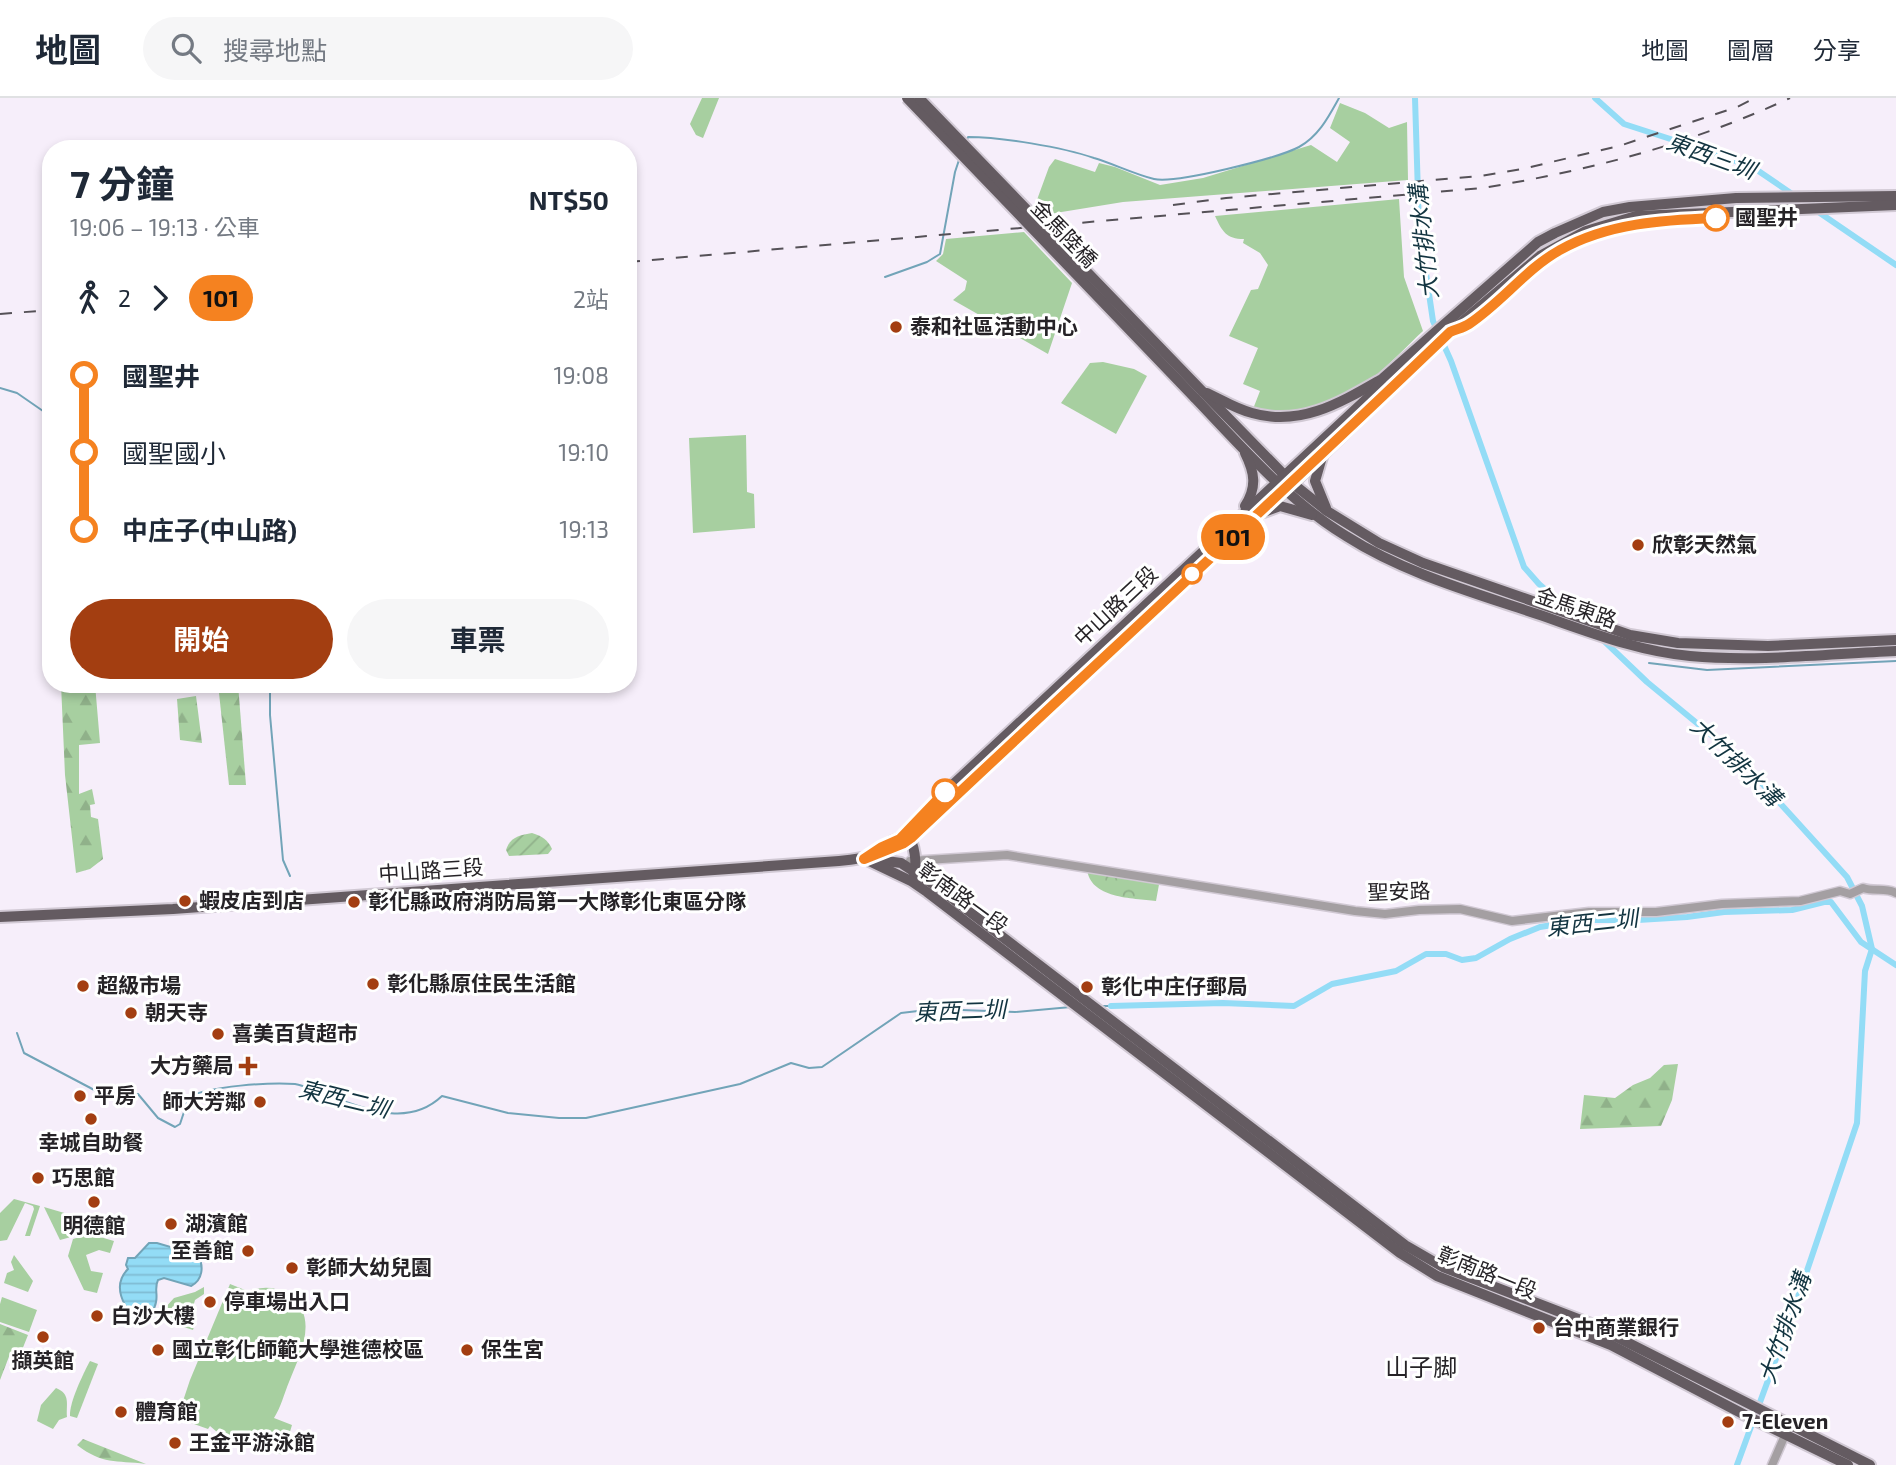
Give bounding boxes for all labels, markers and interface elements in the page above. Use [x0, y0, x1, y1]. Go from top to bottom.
search box [143, 17, 633, 80]
text: 地圖 [35, 29, 101, 69]
icon: search [167, 29, 205, 67]
text: 搜尋地點 [223, 34, 327, 65]
text: 地圖 [1641, 35, 1689, 64]
text: 圖層 [1727, 35, 1775, 64]
text: 分享 [1813, 35, 1861, 64]
water label: 東西三圳 [1663, 126, 1762, 185]
text: 7 分鐘 [70, 160, 174, 206]
water label: 大竹排水溝 [1403, 180, 1443, 301]
text: NT$50 [529, 184, 609, 215]
street label: 金馬陸橋 [1027, 194, 1103, 272]
place label: 國聖井 [1735, 204, 1798, 229]
marker: 國聖井 [1703, 205, 1729, 231]
text: 19:06 – 19:13 · 公車 [70, 213, 260, 241]
icon: walk [70, 279, 108, 317]
icon: forward [141, 279, 179, 317]
text: 101 [203, 283, 239, 312]
text: 2 [118, 284, 131, 312]
text: 2站 [573, 285, 609, 313]
place label: 泰和社區活動中心 [910, 313, 1078, 338]
marker: 泰和社區活動中心 [888, 319, 904, 335]
text: 國聖井 [122, 360, 200, 391]
text: 19:08 [553, 361, 609, 389]
text: 國聖國小 [122, 437, 226, 468]
text: 19:10 [558, 438, 609, 466]
text: 中庄子(中山路) [122, 514, 297, 545]
line badge: 101 [1193, 514, 1273, 560]
text: 19:13 [559, 515, 609, 543]
text: 101 [1215, 522, 1251, 551]
place label: 欣彰天然氣 [1652, 531, 1757, 556]
marker: 欣彰天然氣 [1630, 537, 1646, 553]
street label: 中山路三段 [1068, 560, 1162, 650]
unlabelled marker [1182, 564, 1202, 584]
street label: 金馬東路 [1533, 581, 1620, 632]
button: 開始 [70, 599, 333, 679]
button: 車票 [347, 599, 609, 679]
water label: 大竹排水溝 [1686, 711, 1790, 813]
unlabelled marker [932, 779, 958, 805]
street label: 中山路三段 [378, 853, 484, 886]
street label: 彰南路一段 [914, 856, 1014, 938]
street label: 聖安路 [1367, 877, 1431, 904]
place label: 蝦皮店到店 [199, 887, 304, 912]
place label: 彰化縣政府消防局第一大隊彰化東區分隊 [368, 888, 747, 913]
marker: 蝦皮店到店 [177, 893, 193, 909]
marker: 彰化縣政府消防局第一大隊彰化東區分隊 [346, 894, 362, 910]
water label: 東西二圳 [1545, 903, 1642, 941]
place label: 彰化縣原住民生活館 [387, 970, 576, 995]
place label: 超級市場 [97, 972, 181, 997]
place label: 彰化中庄仔郵局 [1101, 973, 1248, 998]
marker: 彰化縣原住民生活館 [365, 976, 381, 992]
marker: 超級市場 [75, 978, 91, 994]
marker: 彰化中庄仔郵局 [1079, 979, 1095, 995]
water label: 東西二圳 [914, 994, 1009, 1026]
place label: 朝天寺 [145, 999, 208, 1024]
marker: 朝天寺 [123, 1005, 139, 1021]
place label: 喜美百貨超市 [232, 1020, 358, 1045]
marker: 喜美百貨超市 [210, 1026, 226, 1042]
place label: 大方藥局 [150, 1052, 234, 1077]
marker: 大方藥局 [240, 1058, 256, 1074]
water label: 東西二圳 [296, 1073, 395, 1123]
place label: 平房 [94, 1082, 136, 1107]
marker: 平房 [72, 1088, 88, 1104]
place label: 師大芳鄰 [162, 1088, 246, 1113]
marker: 師大芳鄰 [252, 1094, 268, 1110]
marker: 幸城自助餐 [83, 1111, 99, 1127]
place label: 幸城自助餐 [39, 1129, 144, 1154]
place label: 巧思館 [52, 1164, 115, 1189]
marker: 巧思館 [30, 1170, 46, 1186]
marker: 明德館 [86, 1194, 102, 1210]
place label: 湖濱館 [185, 1210, 248, 1235]
place label: 明德館 [63, 1212, 126, 1237]
marker: 湖濱館 [163, 1216, 179, 1232]
place label: 至善館 [171, 1237, 234, 1262]
street label: 彰南路一段 [1434, 1240, 1541, 1303]
marker: 至善館 [240, 1243, 256, 1259]
place label: 彰師大幼兒園 [306, 1254, 432, 1279]
marker: 彰師大幼兒園 [284, 1260, 300, 1276]
water label: 大竹排水溝 [1752, 1266, 1817, 1387]
place label: 停車場出入口 [224, 1288, 350, 1313]
marker: 停車場出入口 [202, 1294, 218, 1310]
place label: 白沙大樓 [111, 1302, 195, 1327]
marker: 白沙大樓 [89, 1308, 105, 1324]
place label: 台中商業銀行 [1553, 1314, 1679, 1339]
marker: 台中商業銀行 [1531, 1320, 1547, 1336]
marker: 擷英館 [35, 1329, 51, 1345]
place label: 國立彰化師範大學進德校區 [172, 1336, 424, 1361]
place label: 保生宮 [481, 1336, 544, 1361]
marker: 國立彰化師範大學進德校區 [150, 1342, 166, 1358]
marker: 保生宮 [459, 1342, 475, 1358]
place label: 擷英館 [12, 1347, 75, 1372]
district label: 山子脚 [1385, 1352, 1457, 1381]
place label: 體育館 [135, 1398, 198, 1423]
marker: 體育館 [113, 1404, 129, 1420]
place label: 7-Eleven [1742, 1408, 1828, 1433]
marker: 7-Eleven [1720, 1414, 1736, 1430]
place label: 王金平游泳館 [189, 1429, 315, 1454]
marker: 王金平游泳館 [167, 1435, 183, 1451]

